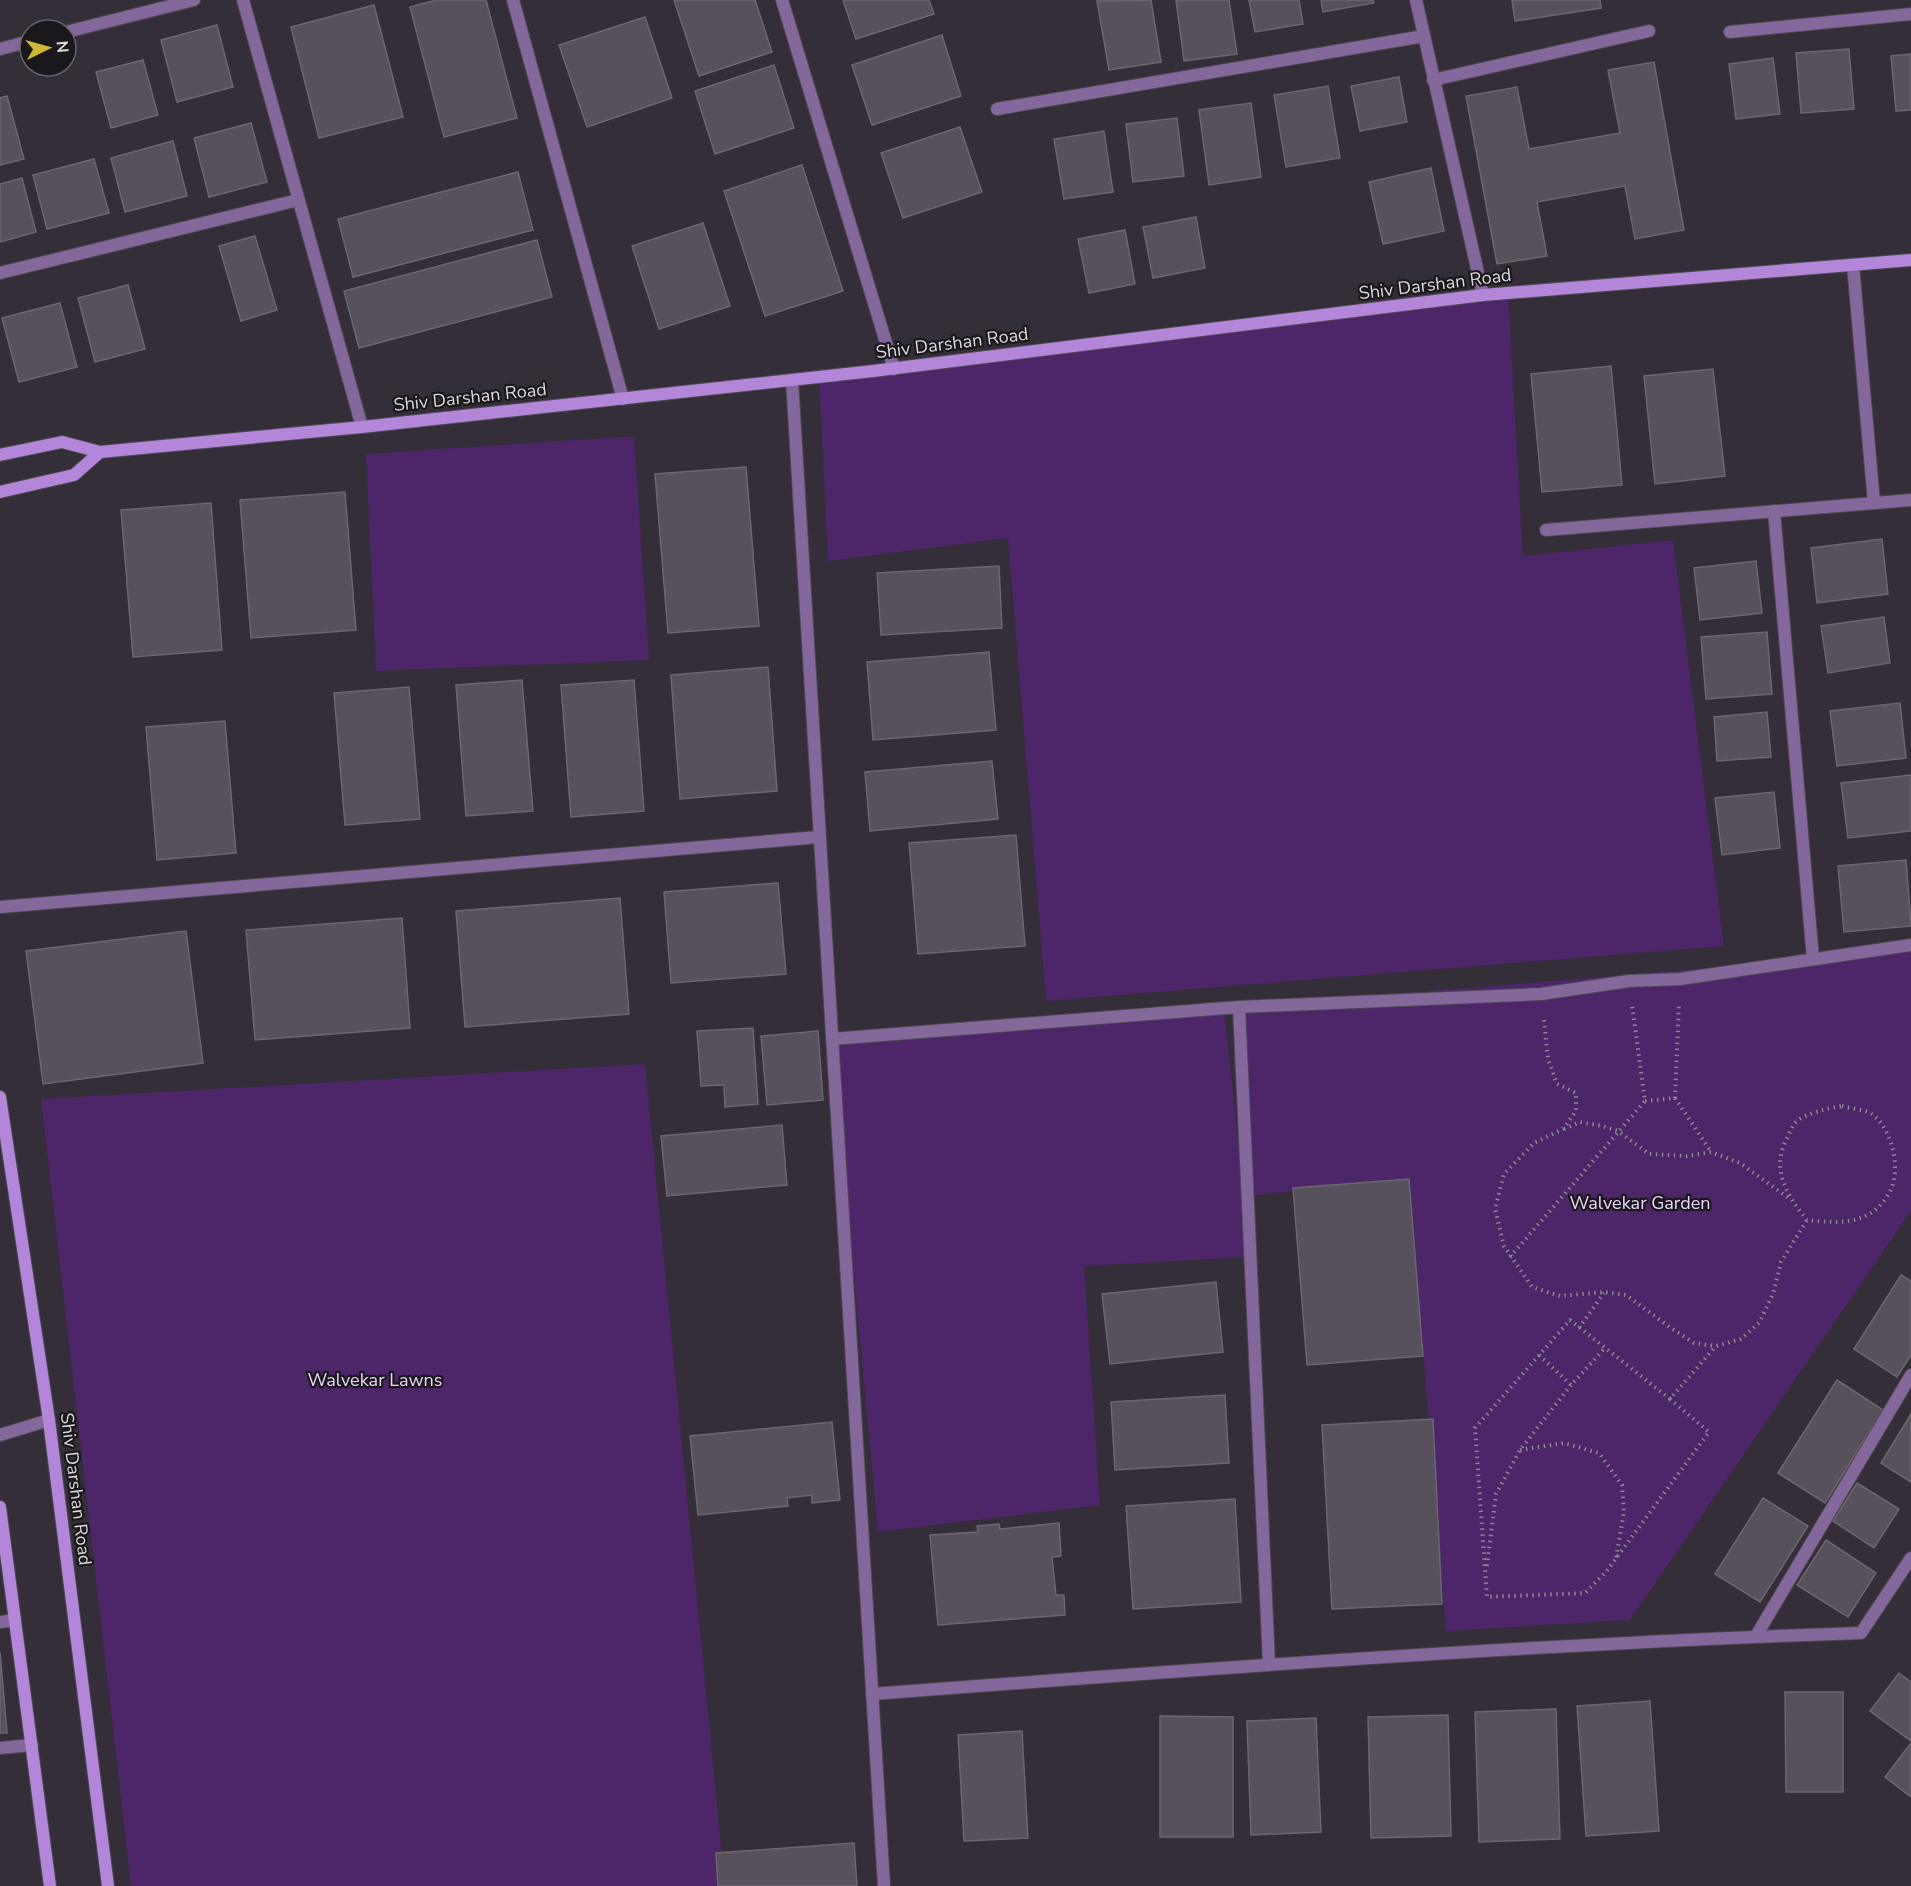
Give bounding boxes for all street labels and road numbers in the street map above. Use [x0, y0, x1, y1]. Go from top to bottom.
street label: Shiv Darshan Road [1357, 263, 1513, 305]
street label: Shiv Darshan Road [874, 322, 1030, 364]
street label: Shiv Darshan Road [392, 377, 548, 417]
street label: Shiv Darshan Road [55, 1411, 97, 1567]

